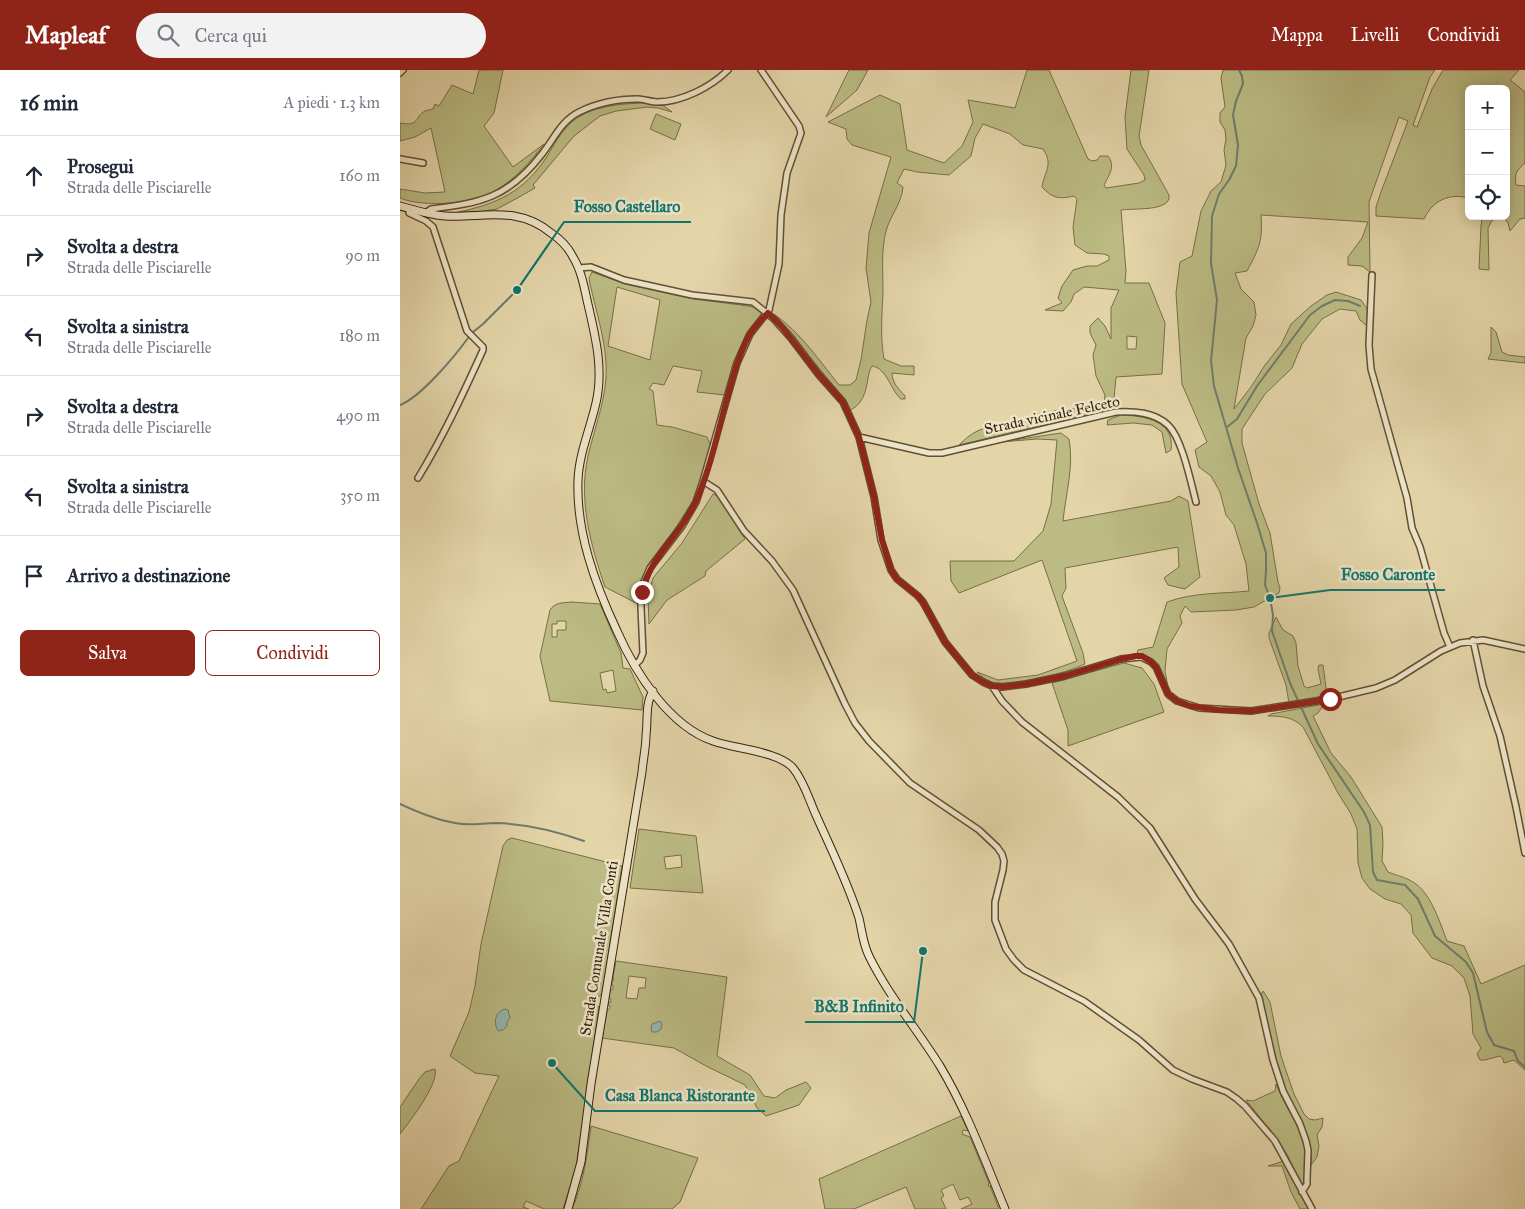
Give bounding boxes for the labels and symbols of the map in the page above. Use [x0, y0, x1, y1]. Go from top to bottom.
callout: Fosso Castellaro [564, 191, 691, 222]
text: Fosso Castellaro [574, 197, 680, 216]
street label: Strada vicinale Felceto [983, 392, 1122, 438]
callout: Fosso Caronte [1330, 559, 1445, 590]
text: Fosso Caronte [1341, 565, 1435, 584]
route end [631, 581, 654, 604]
route start [1319, 688, 1342, 711]
street label: Strada Comunale Villa Conti [576, 859, 622, 1037]
callout: B&B Infinito [805, 991, 914, 1022]
text: B&B Infinito [814, 997, 904, 1016]
callout: Casa Blanca Ristorante [595, 1080, 765, 1111]
text: Casa Blanca Ristorante [605, 1086, 755, 1105]

